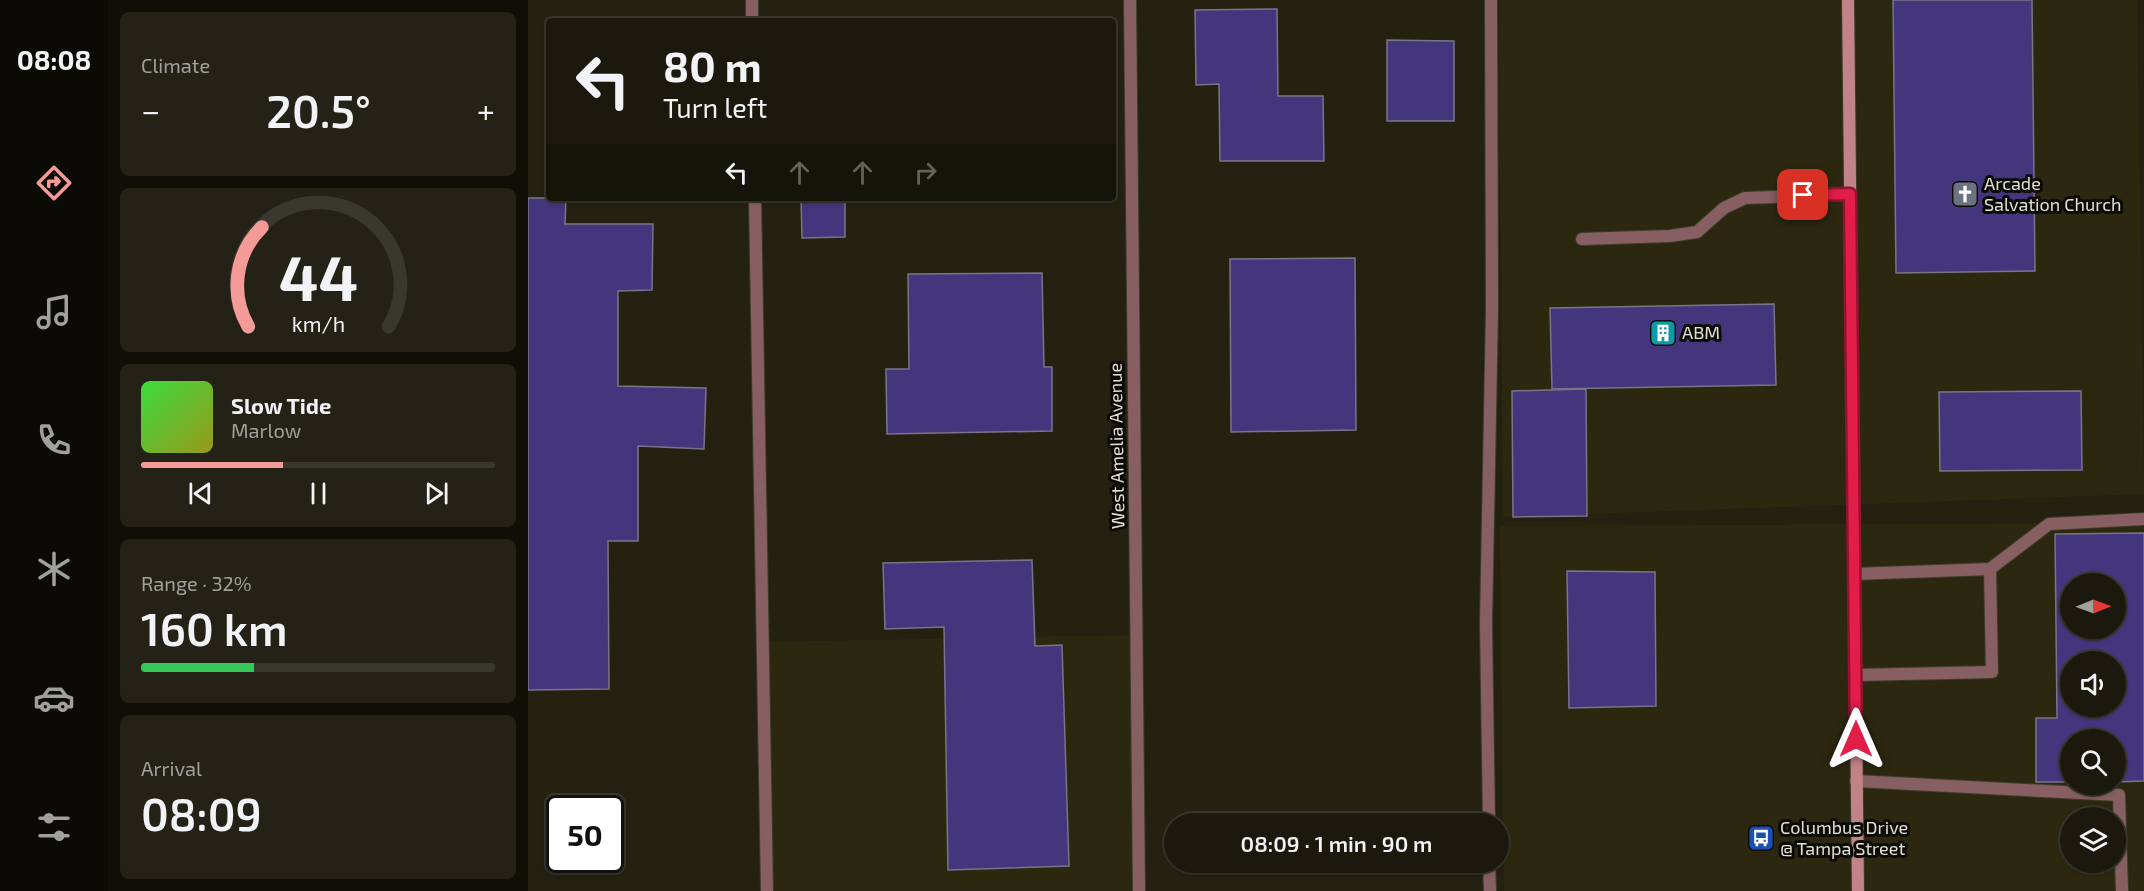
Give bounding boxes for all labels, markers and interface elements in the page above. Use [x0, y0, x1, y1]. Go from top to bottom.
text: 80 m [663, 40, 762, 90]
icon: left [564, 42, 642, 120]
text: 08:08 [17, 43, 91, 75]
text: Climate [141, 53, 210, 77]
text: 20.5° [266, 83, 371, 137]
text: − [141, 90, 160, 130]
text: + [477, 90, 495, 130]
text: Turn left [663, 91, 767, 123]
icon: left [720, 156, 753, 189]
icon: ahead [783, 156, 816, 189]
icon: ahead [846, 156, 879, 189]
icon: right [909, 156, 942, 189]
icon: directions [33, 162, 75, 204]
pin [1777, 169, 1828, 220]
place label: Arcade Salvation Church [1984, 172, 2122, 215]
icon: arrive [1786, 178, 1819, 211]
church icon: Arcade Salvation Church [1950, 179, 1980, 209]
text: 44 [278, 239, 358, 314]
icon: music [33, 291, 75, 333]
text: km/h [291, 311, 345, 336]
building icon: ABM [1648, 318, 1678, 348]
place label: ABM [1682, 321, 1720, 343]
street label: West Amelia Avenue [1104, 363, 1128, 529]
text: Slow Tide [231, 392, 331, 418]
text: Marlow [231, 418, 301, 442]
icon: phone [33, 419, 75, 461]
icon: previous [184, 477, 217, 510]
icon: pause [302, 477, 335, 510]
icon: next [420, 477, 453, 510]
icon: climate [33, 548, 75, 590]
text: Range · 32% [141, 571, 252, 595]
north arrow [2060, 573, 2126, 639]
map controls [2060, 573, 2126, 873]
text: 160 km [141, 601, 287, 655]
button: sound [2060, 651, 2126, 717]
icon: car [33, 677, 75, 719]
position arrow [1824, 707, 1888, 771]
button: search [2060, 729, 2126, 795]
text: Arrival [141, 756, 202, 780]
text: 08:09 [141, 786, 262, 840]
speed limit sign: 50 [546, 795, 624, 873]
icon: filters [33, 806, 75, 848]
button: layers [2060, 807, 2126, 873]
place label: Columbus Drive @ Tampa Street [1780, 816, 1908, 859]
bus stop icon: Columbus Drive @ Tampa Street [1746, 823, 1776, 853]
text: 08:09 · 1 min · 90 m [1241, 830, 1432, 856]

